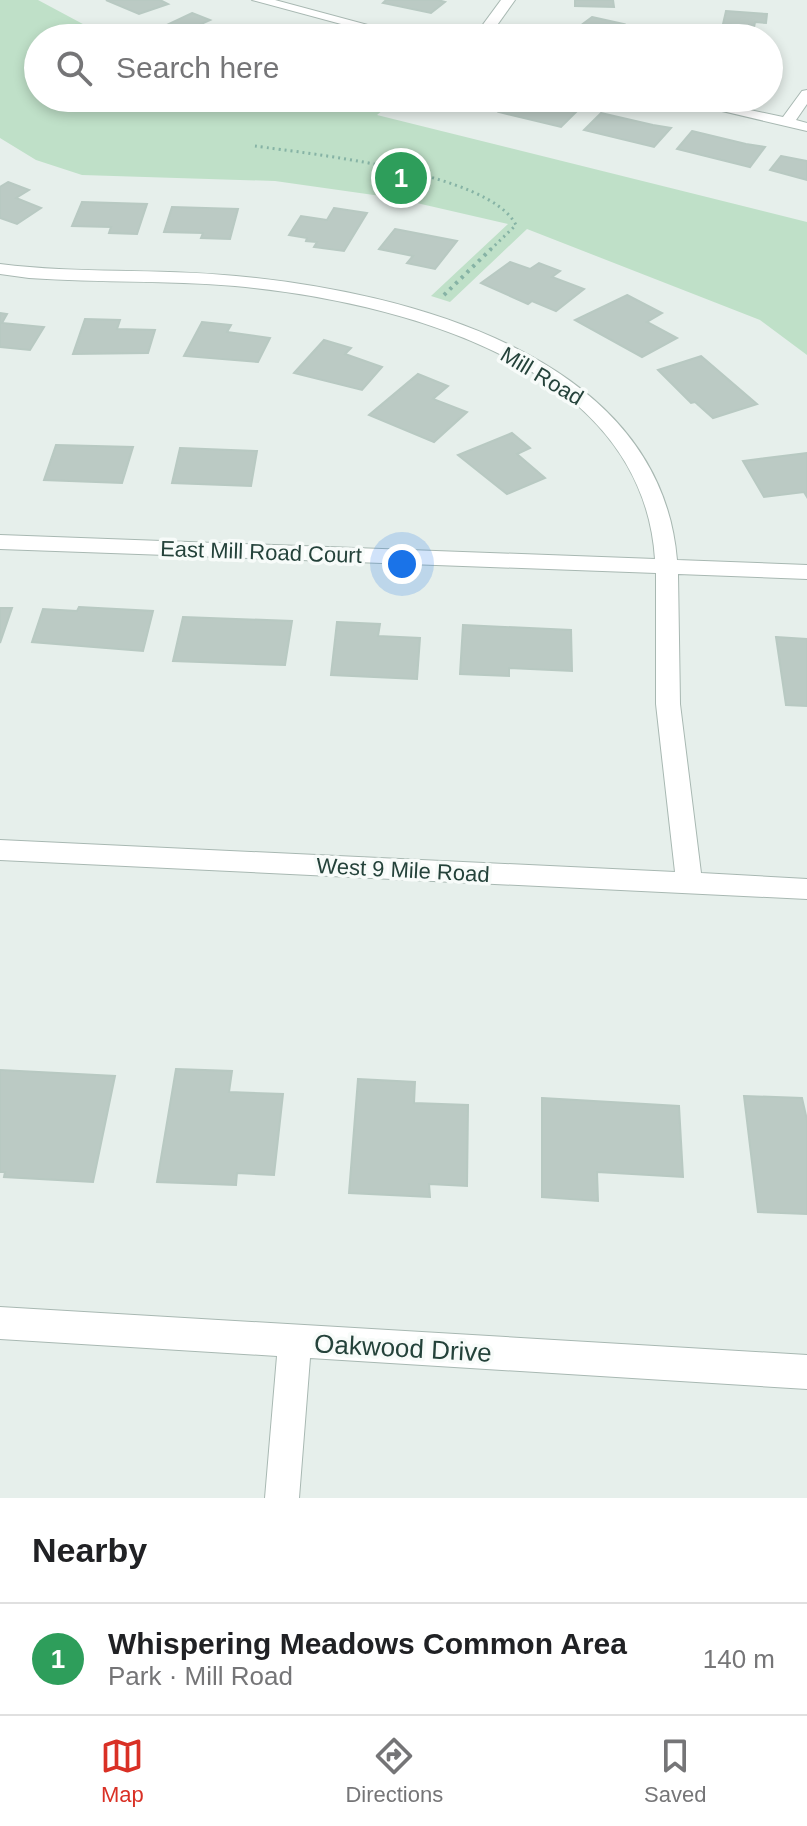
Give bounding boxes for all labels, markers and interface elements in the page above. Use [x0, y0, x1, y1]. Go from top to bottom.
search box [24, 24, 783, 112]
icon: search [52, 46, 96, 90]
text: Search here [116, 51, 279, 84]
pin: 1 [375, 148, 427, 208]
street label: Mill Road [496, 342, 588, 410]
street label: East Mill Road Court [160, 536, 362, 568]
your location [382, 544, 422, 584]
street label: West 9 Mile Road [316, 853, 490, 887]
street label: Oakwood Drive [313, 1328, 493, 1368]
text: Nearby [32, 1531, 147, 1569]
text: Whispering Meadows Common Area [108, 1627, 627, 1660]
text: 1 [51, 1644, 65, 1674]
text: 140 m [703, 1644, 775, 1674]
text: Park · Mill Road [108, 1661, 293, 1691]
tab: Map [100, 1734, 144, 1808]
tab: Directions [345, 1734, 443, 1808]
tab: Saved [644, 1734, 707, 1808]

